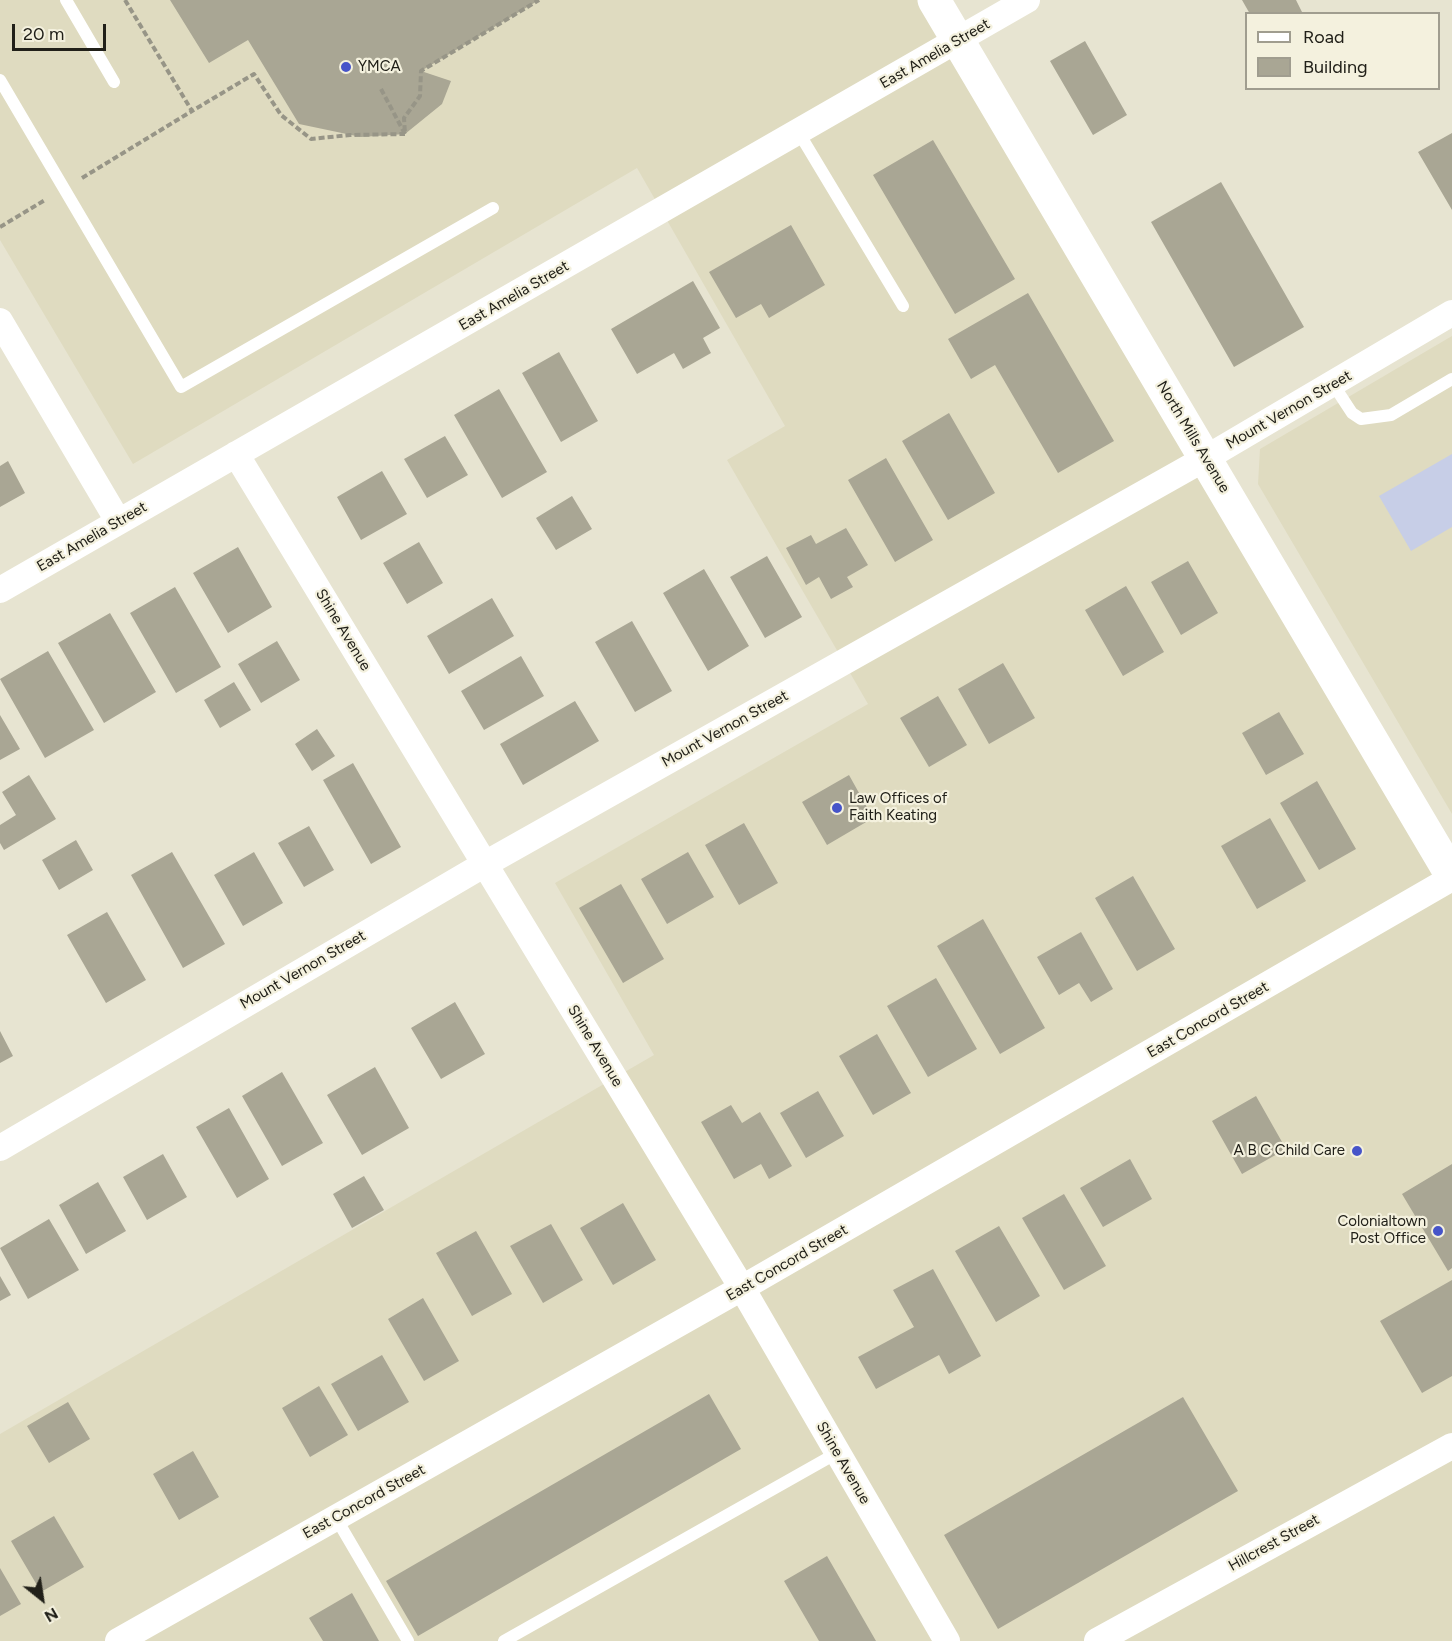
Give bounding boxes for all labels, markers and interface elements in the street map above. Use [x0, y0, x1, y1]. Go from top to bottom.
scale bar [15, 12, 110, 50]
legend [1245, 12, 1440, 90]
street label: East Amelia Street [877, 15, 993, 93]
text: 20 m [23, 23, 64, 45]
text: Road [1303, 26, 1344, 48]
text: Building [1303, 56, 1368, 78]
place label: YMCA [358, 58, 401, 76]
marker: YMCA [339, 60, 353, 74]
street label: East Amelia Street [456, 257, 572, 335]
street label: Mount Vernon Street [1223, 367, 1355, 453]
street label: North Mills Avenue [1152, 378, 1234, 496]
street label: East Amelia Street [34, 498, 150, 576]
street label: Shine Avenue [312, 586, 374, 674]
street label: Mount Vernon Street [659, 687, 791, 771]
place label: Law Offices of Faith Keating [849, 790, 947, 825]
marker: Law Offices of Faith Keating [830, 801, 844, 815]
street label: Mount Vernon Street [237, 927, 369, 1013]
street label: East Concord Street [1144, 978, 1272, 1062]
street label: Shine Avenue [564, 1002, 626, 1090]
place label: A B C Child Care [1234, 1142, 1345, 1160]
marker: A B C Child Care [1350, 1144, 1364, 1158]
place label: Colonialtown Post Office [1337, 1213, 1426, 1248]
street label: East Concord Street [723, 1221, 851, 1305]
marker: Colonialtown Post Office [1431, 1224, 1445, 1238]
street label: Shine Avenue [812, 1419, 874, 1507]
street label: East Concord Street [300, 1461, 428, 1543]
street label: Hillcrest Street [1225, 1511, 1323, 1575]
north arrow [12, 1569, 72, 1629]
text: N [41, 1604, 61, 1626]

